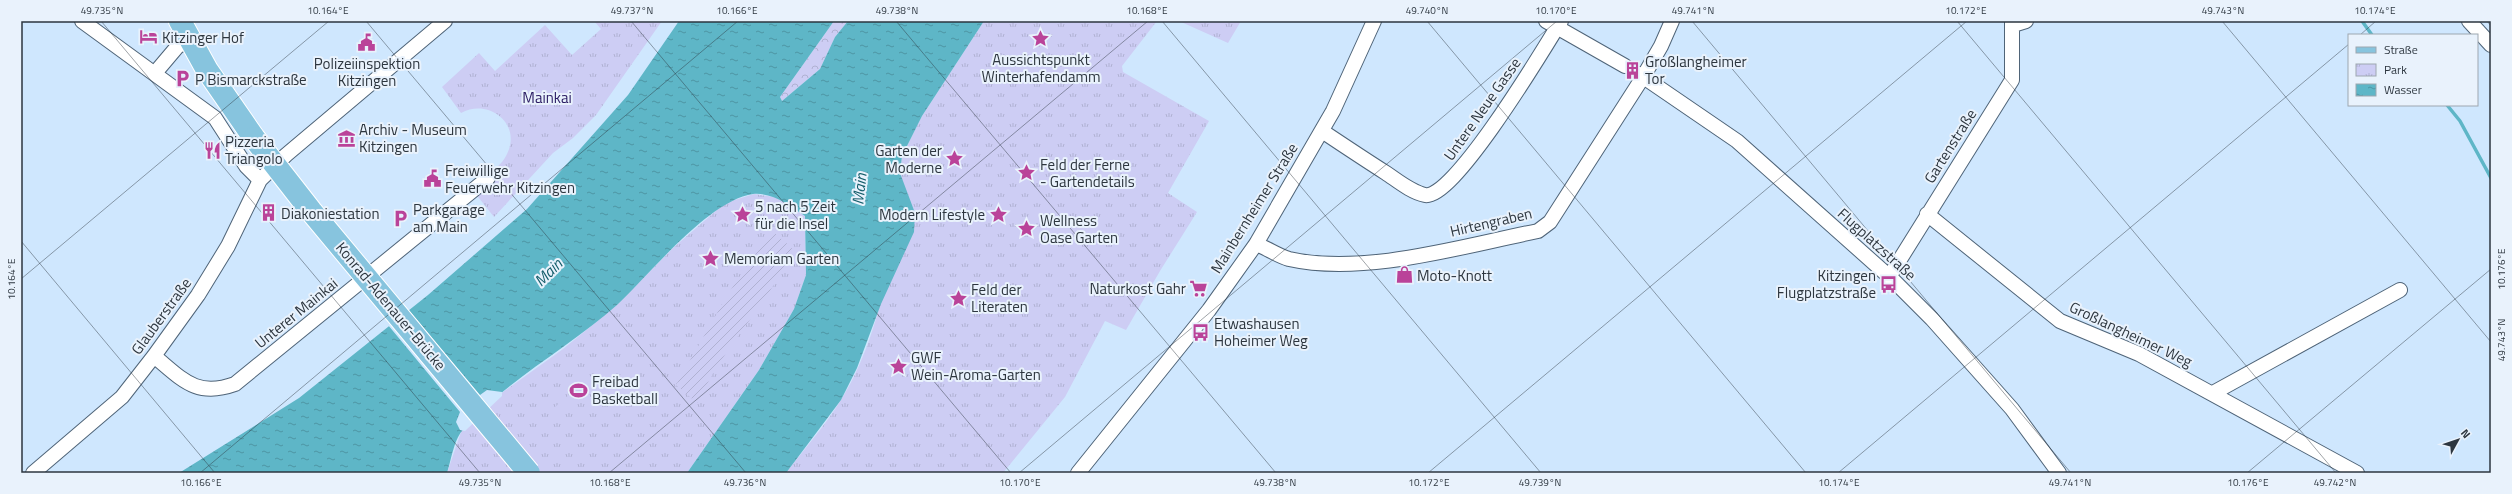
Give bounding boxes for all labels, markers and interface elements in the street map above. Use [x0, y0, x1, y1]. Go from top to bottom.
text: 49.735°N [81, 3, 123, 18]
text: 10.164°E [307, 3, 349, 18]
text: 49.737°N [611, 3, 653, 18]
text: 10.166°E [716, 3, 758, 18]
text: 49.738°N [876, 3, 918, 18]
text: 10.168°E [1126, 3, 1168, 18]
text: 49.740°N [1406, 3, 1448, 18]
text: 10.170°E [1535, 3, 1577, 18]
text: 49.741°N [1672, 3, 1714, 18]
text: 10.172°E [1945, 3, 1987, 18]
text: 49.743°N [2202, 3, 2244, 18]
text: 10.174°E [2354, 3, 2396, 18]
place label: Kitzinger Hof [162, 26, 244, 49]
hotel icon: Kitzinger Hof [139, 27, 159, 47]
place icon: Aussichtspunkt Winterhafendamm [1031, 28, 1051, 48]
public building icon: Polizeiinspektion Kitzingen [357, 32, 377, 52]
legend [2348, 34, 2478, 106]
text: Straße [2384, 40, 2418, 59]
place label: Aussichtspunkt Winterhafendamm [981, 48, 1101, 88]
place label: Großlangheimer Tor [1645, 50, 1747, 90]
place label: Polizeiinspektion Kitzingen [314, 52, 420, 92]
street label: Untere Neue Gasse [1438, 53, 1526, 165]
building icon: Großlangheimer Tor [1622, 60, 1642, 80]
text: Park [2384, 60, 2407, 79]
place label: P Bismarckstraße [195, 68, 307, 91]
parking icon: P Bismarckstraße [172, 69, 192, 89]
text: Wasser [2384, 80, 2422, 99]
park label: Mainkai [522, 86, 572, 109]
street label: Gartenstraße [1918, 104, 1982, 188]
place label: Archiv - Museum Kitzingen [359, 118, 467, 158]
museum icon: Archiv - Museum Kitzingen [336, 128, 356, 148]
place label: Pizzeria Triangolo [225, 130, 283, 170]
street label: Mainbernheimer Straße [1205, 138, 1303, 278]
place label: Garten der Moderne [875, 139, 942, 179]
restaurant icon: Pizzeria Triangolo [202, 140, 222, 160]
place icon: Garten der Moderne [945, 149, 965, 169]
place label: Feld der Ferne - Gartendetails [1040, 153, 1135, 193]
place label: Freiwillige Feuerwehr Kitzingen [445, 159, 575, 199]
place icon: Feld der Ferne - Gartendetails [1017, 163, 1037, 183]
public building icon: Freiwillige Feuerwehr Kitzingen [422, 169, 442, 189]
water label: Main [845, 171, 873, 206]
place label: 5 nach 5 Zeit für die Insel [755, 195, 837, 235]
place label: Parkgarage am Main [413, 198, 485, 238]
street label: Hirtengraben [1448, 201, 1534, 243]
place label: Diakoniestation [281, 202, 380, 225]
street label: Flugplatzstraße [1832, 202, 1922, 286]
building icon: Diakoniestation [258, 203, 278, 223]
place label: Modern Lifestyle [879, 203, 985, 226]
place icon: Modern Lifestyle [988, 204, 1008, 224]
place icon: 5 nach 5 Zeit für die Insel [732, 205, 752, 225]
parking icon: Parkgarage am Main [390, 208, 410, 228]
place label: Wellness Oase Garten [1040, 209, 1118, 249]
place icon: Wellness Oase Garten [1017, 219, 1037, 239]
street label: Konrad-Adenauer-Brücke [330, 237, 452, 375]
place label: Memoriam Garten [724, 247, 839, 270]
place icon: Memoriam Garten [701, 248, 721, 268]
text: 10.176°E [2494, 248, 2509, 290]
water label: Main [528, 252, 568, 292]
text: 10.164°E [4, 258, 19, 300]
place label: Moto-Knott [1417, 264, 1493, 287]
place label: Kitzingen Flugplatzstraße [1777, 264, 1876, 304]
shop icon: Moto-Knott [1394, 265, 1414, 285]
street label: Unterer Mainkai [250, 272, 342, 354]
street label: Glauberstraße [125, 273, 197, 359]
bus stop icon: Kitzingen Flugplatzstraße [1879, 274, 1899, 294]
place label: Naturkost Gahr [1089, 277, 1186, 300]
place label: Feld der Literaten [971, 278, 1028, 318]
supermarket icon: Naturkost Gahr [1189, 278, 1209, 298]
place icon: Feld der Literaten [948, 288, 968, 308]
street label: Großlangheimer Weg [2066, 295, 2197, 373]
place label: Etwashausen Hoheimer Weg [1214, 312, 1308, 352]
text: 49.743°N [2494, 319, 2509, 361]
bus stop icon: Etwashausen Hoheimer Weg [1191, 322, 1211, 342]
place label: GWF Wein-Aroma-Garten [911, 346, 1041, 386]
place icon: GWF Wein-Aroma-Garten [888, 356, 908, 376]
place label: Freibad Basketball [592, 370, 658, 410]
sports icon: Freibad Basketball [569, 380, 589, 400]
north arrow [2438, 420, 2478, 460]
text: N [2457, 426, 2474, 442]
text: 10.166°E [180, 475, 222, 490]
text: 49.735°N [459, 475, 501, 490]
text: 10.168°E [589, 475, 631, 490]
text: 49.736°N [724, 475, 766, 490]
text: 10.170°E [999, 475, 1041, 490]
text: 49.738°N [1254, 475, 1296, 490]
text: 10.172°E [1408, 475, 1450, 490]
text: 49.739°N [1519, 475, 1561, 490]
text: 10.174°E [1818, 475, 1860, 490]
text: 49.741°N [2049, 475, 2091, 490]
text: 10.176°E [2227, 475, 2269, 490]
text: 49.742°N [2314, 475, 2356, 490]

